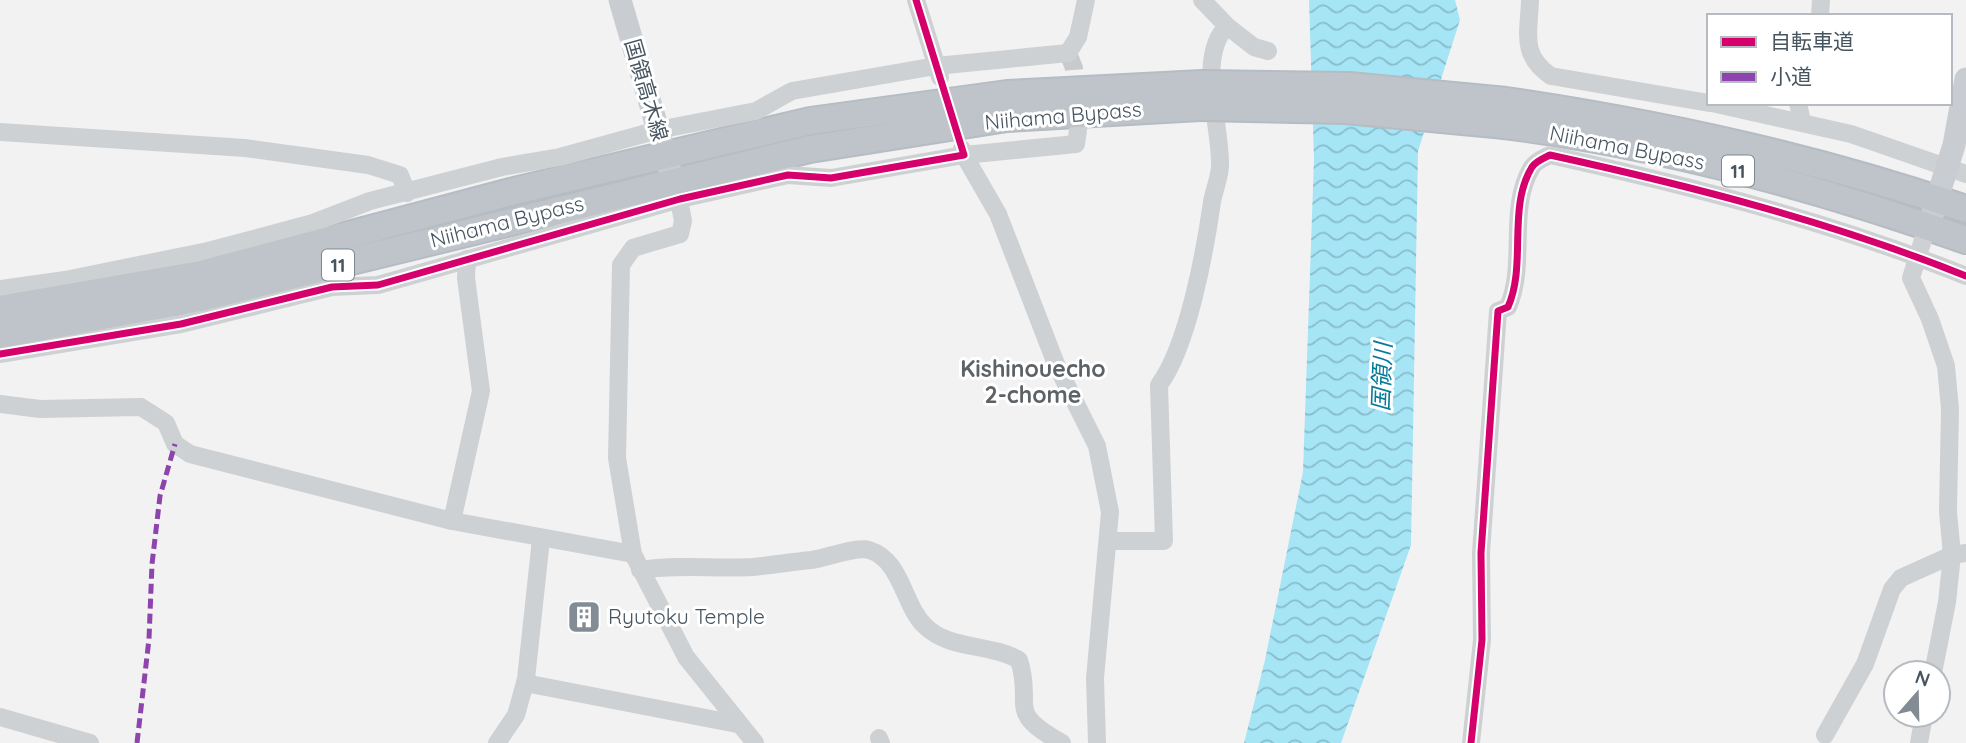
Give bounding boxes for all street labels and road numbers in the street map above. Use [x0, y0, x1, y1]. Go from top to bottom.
street label: 国領高木線 [620, 36, 674, 144]
street label: Niihama Bypass [983, 95, 1142, 135]
street label: Niihama Bypass [1548, 119, 1707, 175]
road number: 11 [1722, 155, 1754, 186]
street label: Niihama Bypass [427, 189, 586, 253]
road number: 11 [322, 249, 354, 280]

